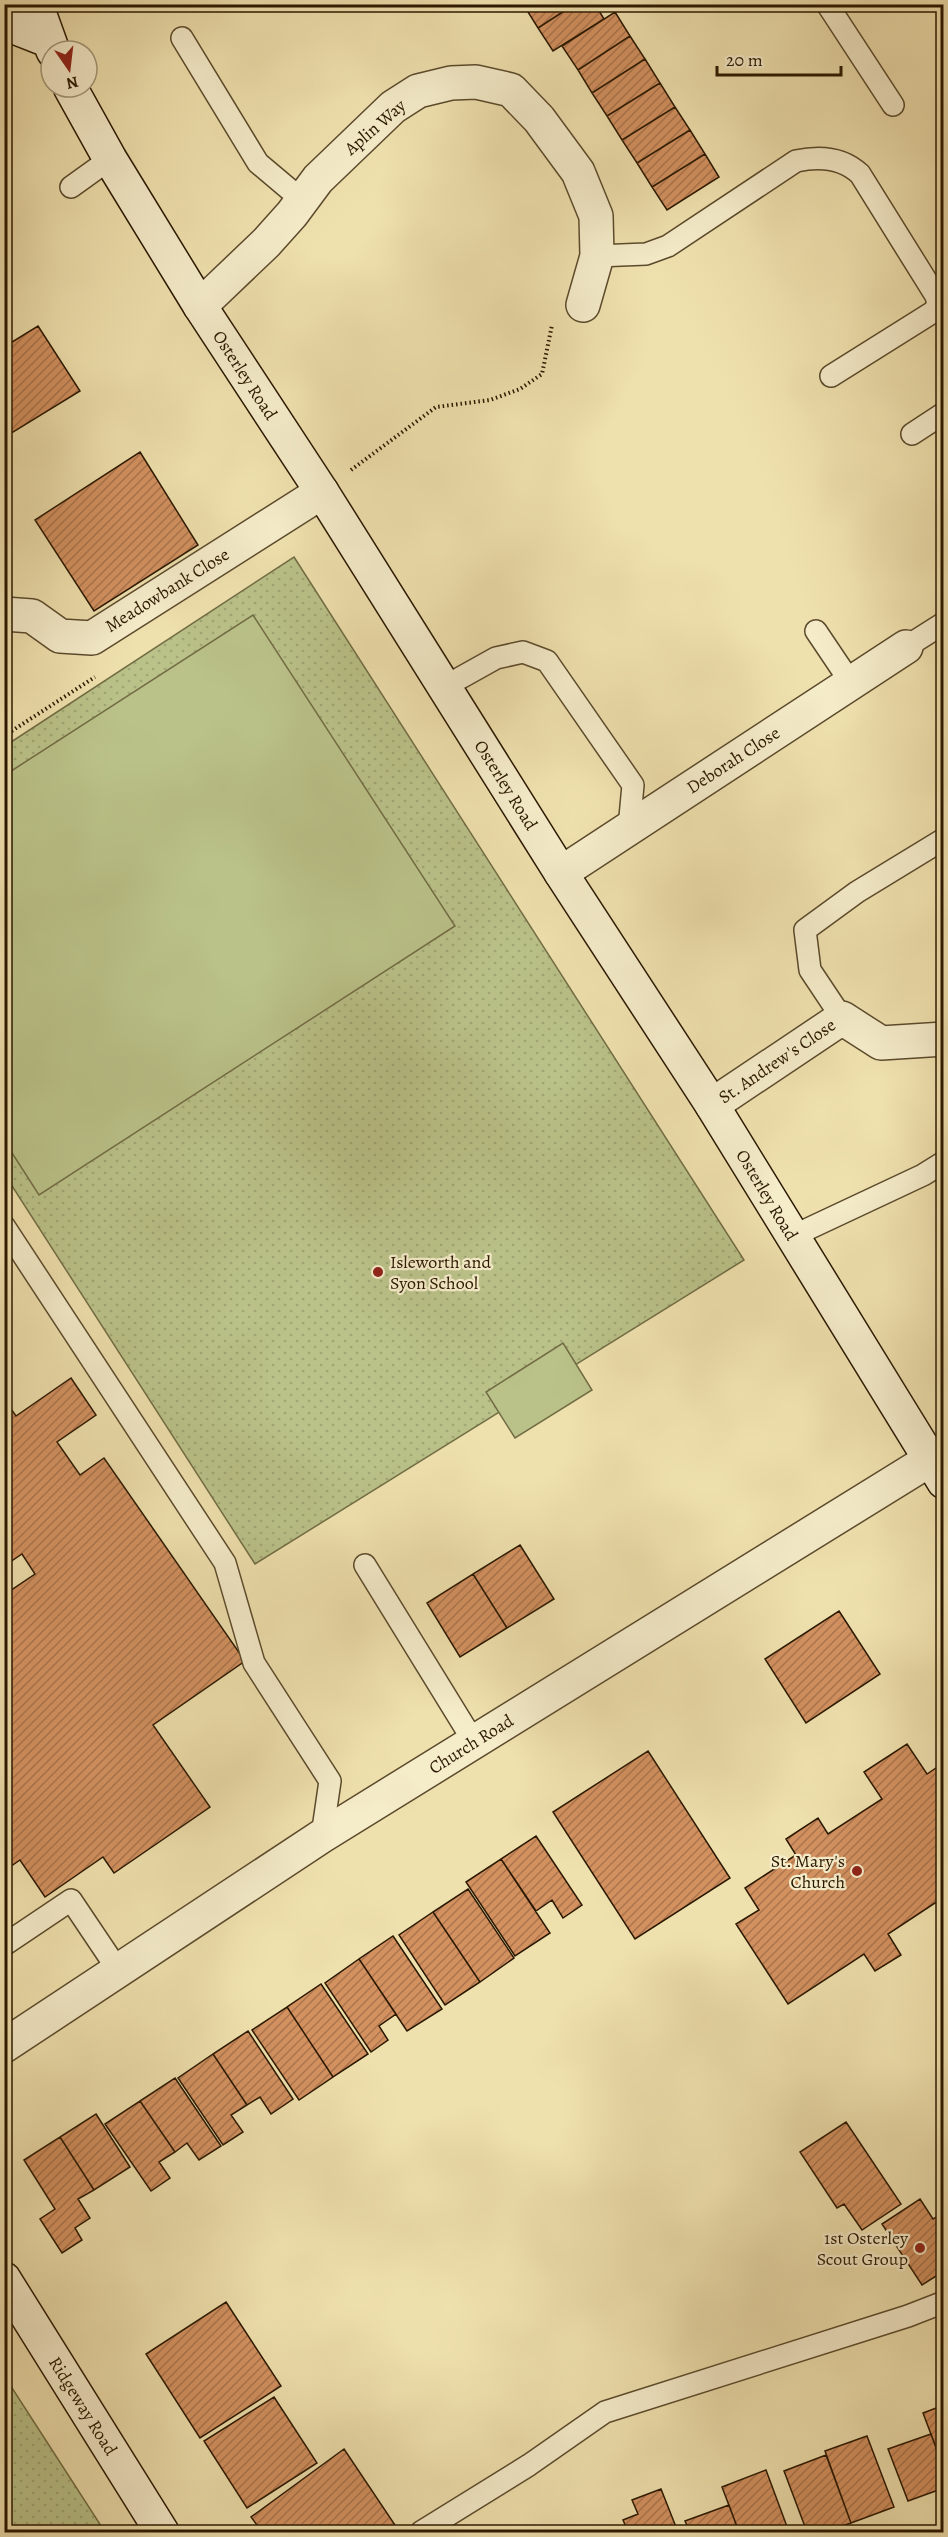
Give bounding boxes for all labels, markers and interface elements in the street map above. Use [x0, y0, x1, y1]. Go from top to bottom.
north arrow [39, 39, 99, 99]
scale bar [717, 39, 842, 77]
text: 20 m [726, 48, 763, 72]
text: N [64, 71, 81, 95]
street label: Aplin Way [338, 93, 412, 161]
street label: Osterley Road [207, 326, 283, 425]
street label: Meadowbank Close [100, 542, 234, 638]
street label: Deborah Close [682, 721, 784, 799]
street label: Osterley Road [469, 735, 543, 835]
street label: St. Andrew's Close [714, 1013, 840, 1109]
street label: Osterley Road [730, 1145, 804, 1245]
place label: Isleworth and Syon School [390, 1250, 491, 1295]
marker: Isleworth and Syon School [371, 1265, 385, 1279]
street label: Church Road [424, 1708, 518, 1780]
place label: St. Mary's Church [771, 1849, 845, 1894]
marker: St. Mary's Church [850, 1864, 864, 1878]
place label: 1st Osterley Scout Group [817, 2226, 909, 2271]
marker: 1st Osterley Scout Group [913, 2241, 927, 2255]
street label: Ridgeway Road [43, 2352, 123, 2460]

